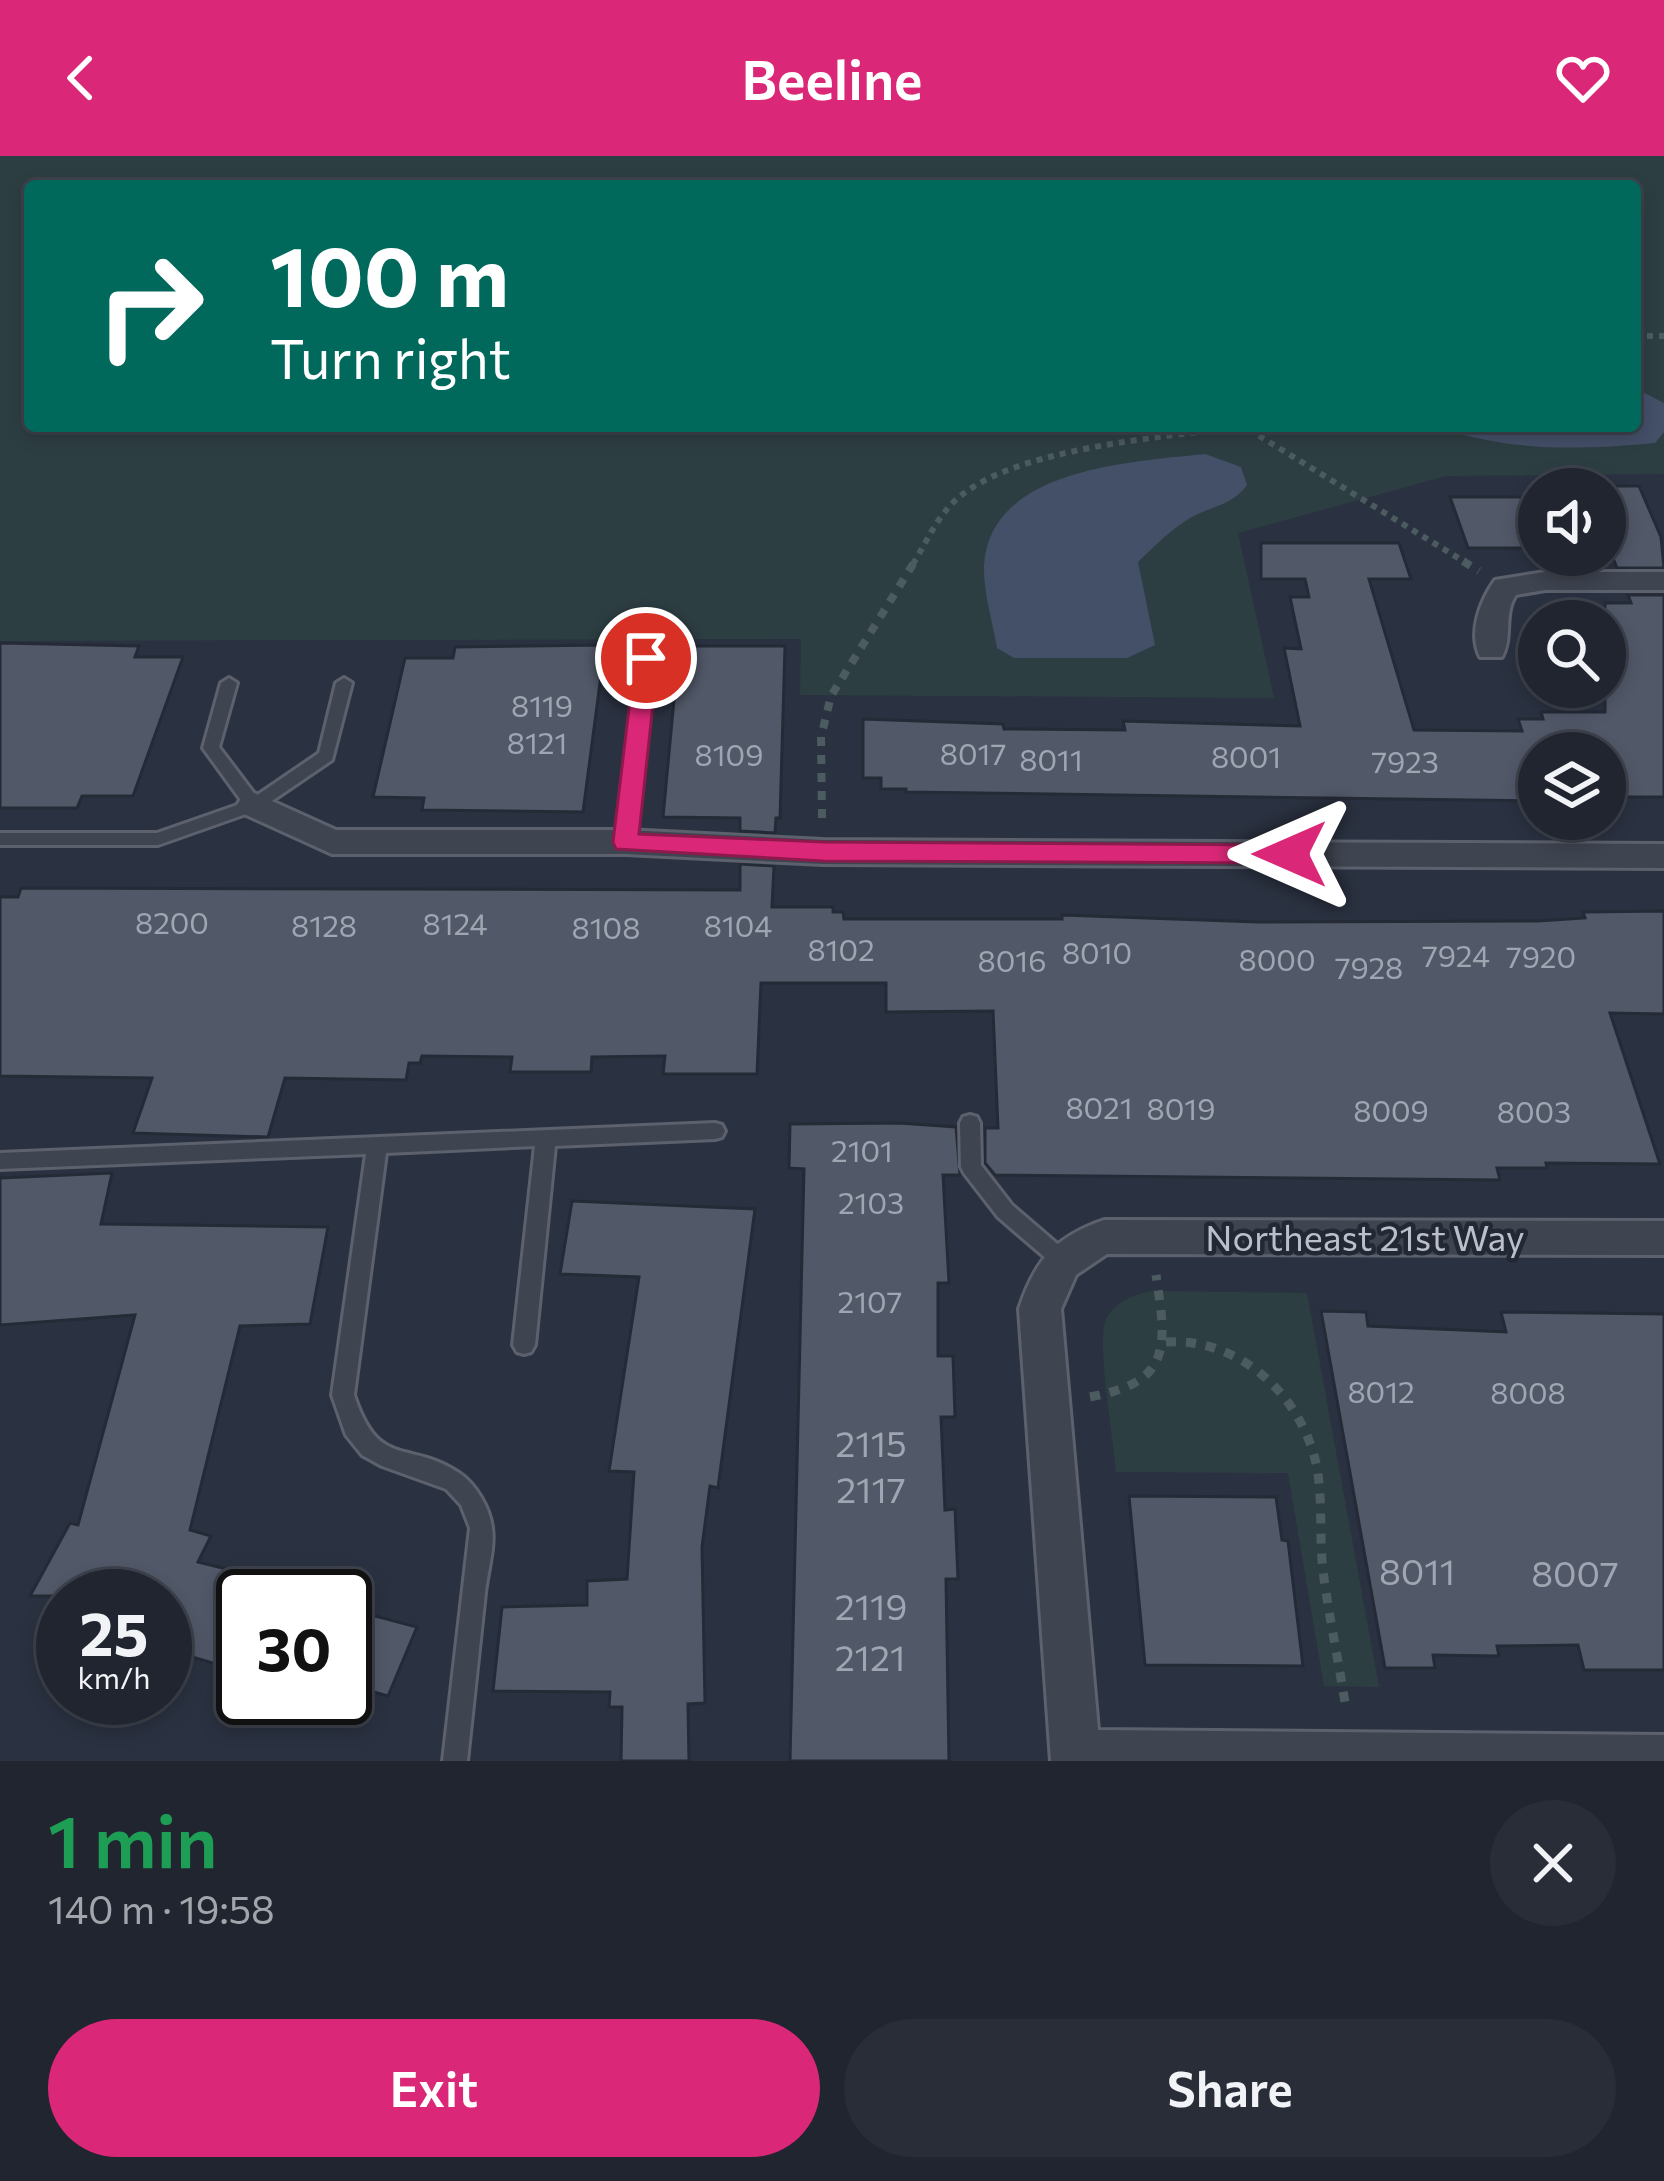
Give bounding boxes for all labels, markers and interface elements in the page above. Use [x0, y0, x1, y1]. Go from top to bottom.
icon: back [48, 45, 114, 111]
text: Beeline [741, 45, 923, 111]
icon: heart [1550, 45, 1616, 111]
text: 100 m [270, 222, 509, 324]
icon: right [72, 228, 228, 384]
text: Turn right [270, 324, 511, 390]
map controls [1518, 468, 1626, 840]
button: sound [1518, 468, 1626, 576]
button: search [1518, 600, 1626, 708]
pin [595, 607, 697, 709]
icon: arrive [613, 625, 679, 691]
house number: 8119 [511, 686, 573, 723]
house number: 8121 [507, 723, 567, 760]
button: layers [1518, 732, 1626, 840]
house number: 8017 [940, 734, 1006, 771]
house number: 8109 [695, 735, 763, 772]
house number: 8001 [1211, 737, 1281, 774]
house number: 8011 [1019, 740, 1083, 777]
house number: 7923 [1371, 742, 1439, 779]
position arrow [1227, 791, 1353, 917]
house number: 8200 [135, 903, 209, 940]
house number: 8124 [422, 904, 488, 941]
house number: 8128 [291, 906, 357, 943]
house number: 8104 [704, 906, 772, 943]
house number: 8108 [572, 908, 640, 945]
house number: 8102 [807, 930, 875, 967]
house number: 8010 [1062, 933, 1132, 970]
house number: 7924 [1422, 936, 1490, 973]
house number: 7920 [1506, 937, 1576, 974]
house number: 8000 [1239, 940, 1315, 977]
house number: 8016 [978, 941, 1046, 978]
house number: 7928 [1335, 948, 1403, 985]
house number: 8021 [1065, 1088, 1133, 1125]
house number: 8019 [1147, 1089, 1215, 1126]
house number: 8009 [1353, 1091, 1429, 1128]
house number: 8003 [1497, 1092, 1571, 1129]
house number: 2101 [831, 1131, 893, 1168]
house number: 2103 [838, 1183, 904, 1220]
street label: Northeast 21st Way [1205, 1214, 1525, 1258]
house number: 2107 [838, 1282, 902, 1319]
house number: 8012 [1347, 1372, 1415, 1409]
house number: 8008 [1490, 1373, 1566, 1410]
house number: 2115 [835, 1420, 907, 1464]
house number: 2117 [836, 1466, 906, 1510]
house number: 8011 [1379, 1548, 1455, 1592]
house number: 8007 [1531, 1550, 1619, 1594]
speed limit sign: 30 [216, 1569, 372, 1725]
house number: 2119 [835, 1583, 907, 1627]
text: 25 [79, 1595, 149, 1668]
house number: 2121 [835, 1634, 905, 1678]
text: km/h [78, 1658, 150, 1695]
text: 1 min [48, 1795, 218, 1883]
button: close [1490, 1800, 1616, 1926]
text: 140 m · 19:58 [48, 1884, 275, 1932]
button: Exit [48, 2019, 820, 2157]
button: Share [844, 2019, 1616, 2157]

